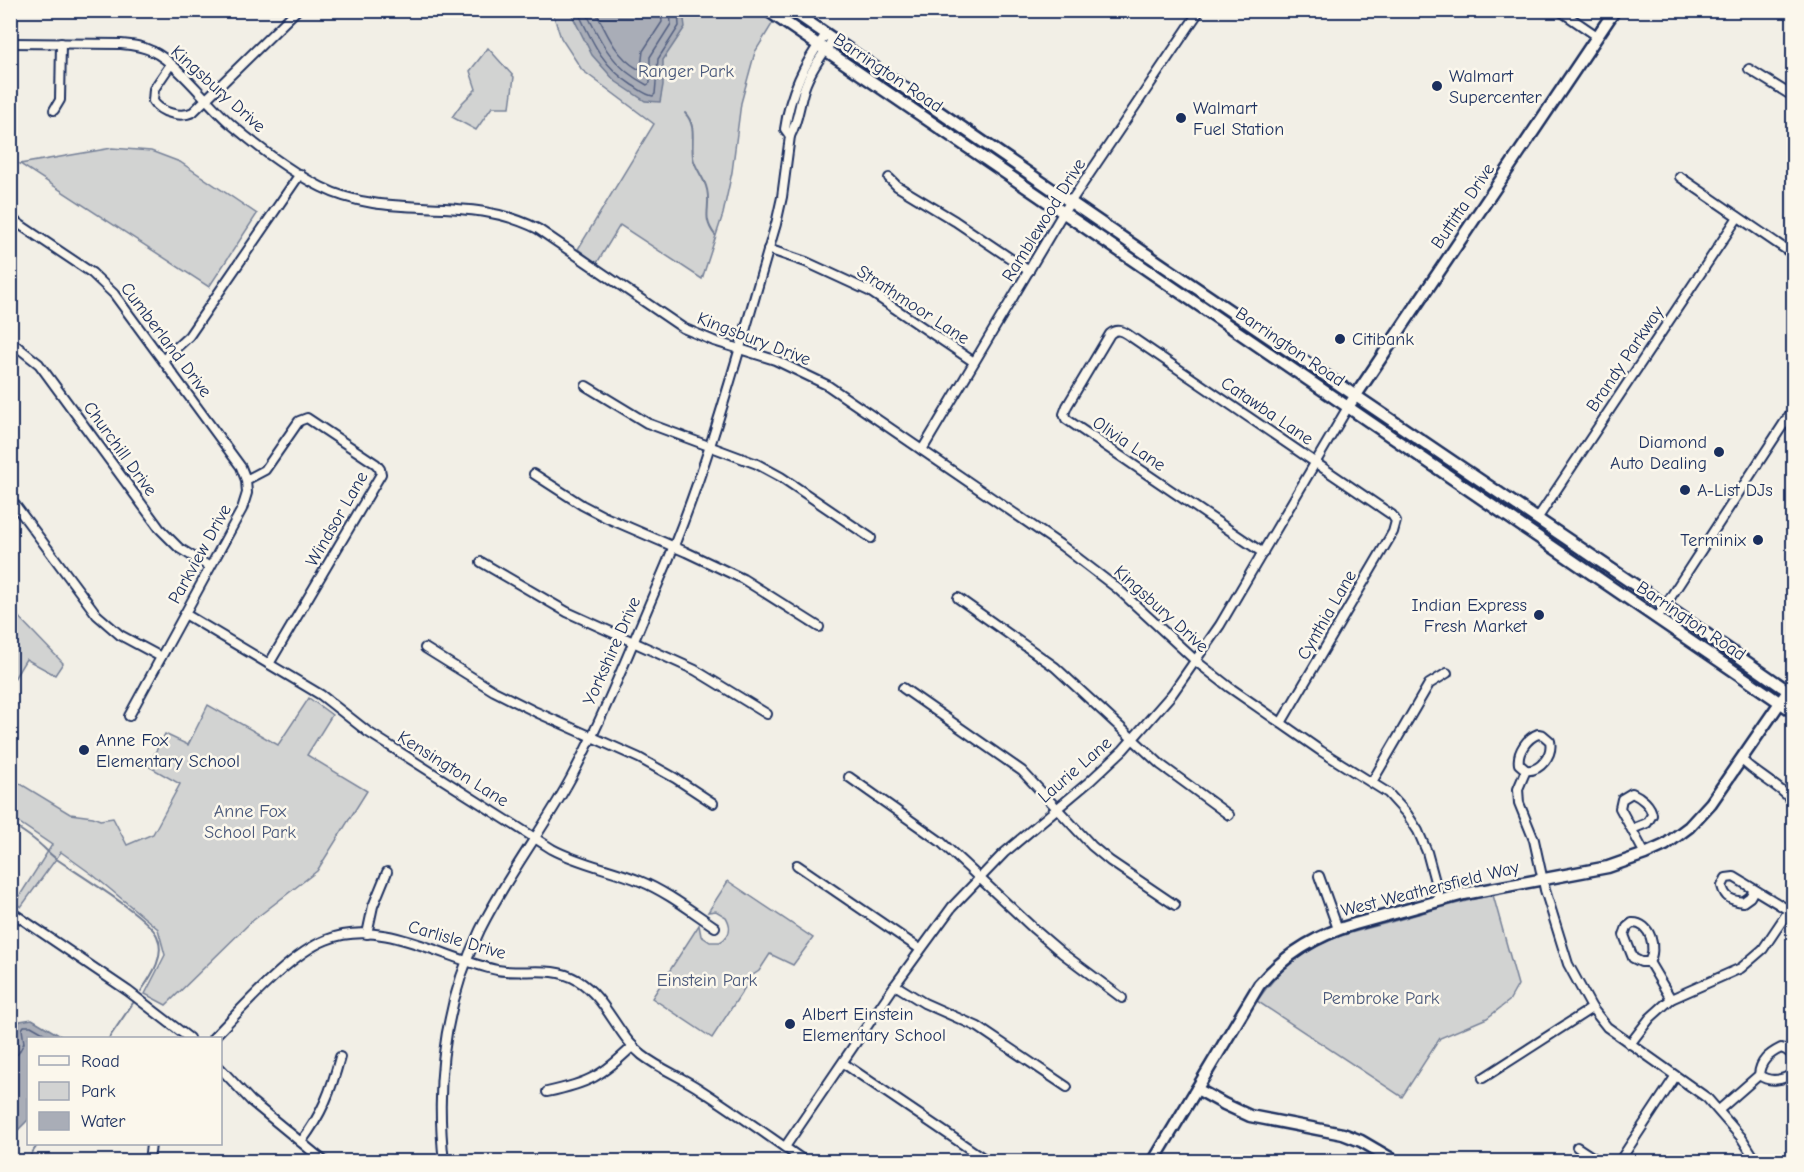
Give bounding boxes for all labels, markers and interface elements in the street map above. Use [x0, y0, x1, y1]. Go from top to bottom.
street label: Barrington Road [829, 29, 947, 117]
street label: Kingsbury Drive [166, 41, 270, 137]
park label: Ranger Park [638, 61, 734, 82]
place label: Walmart Supercenter [1449, 66, 1543, 108]
marker: Walmart Supercenter [1430, 79, 1444, 93]
place label: Walmart Fuel Station [1193, 98, 1284, 140]
marker: Walmart Fuel Station [1174, 111, 1188, 125]
street label: Ramblewood Drive [998, 155, 1090, 285]
street label: Buttitta Drive [1427, 159, 1499, 253]
street label: Strathmoor Lane [853, 261, 973, 349]
street label: Cumberland Drive [116, 278, 216, 402]
street label: Brandy Parkway [1582, 301, 1669, 416]
street label: Barrington Road [1231, 303, 1349, 391]
street label: Kingsbury Drive [694, 308, 814, 370]
place label: Citibank [1352, 329, 1414, 350]
marker: Citibank [1333, 332, 1347, 346]
street label: Catawba Lane [1217, 372, 1317, 450]
street label: Churchill Drive [79, 398, 161, 500]
street label: Olivia Lane [1089, 412, 1169, 476]
place label: Diamond Auto Dealing [1610, 432, 1707, 474]
marker: Diamond Auto Dealing [1712, 445, 1726, 459]
street label: Windsor Lane [301, 468, 373, 570]
place label: A-List DJs [1697, 480, 1773, 501]
marker: A-List DJs [1678, 483, 1692, 497]
street label: Parkview Drive [164, 501, 236, 607]
place label: Terminix [1680, 530, 1746, 551]
marker: Terminix [1751, 533, 1765, 547]
street label: Kingsbury Drive [1109, 561, 1213, 657]
street label: Cynthia Lane [1293, 566, 1361, 664]
street label: Barrington Road [1632, 577, 1750, 665]
street label: Yorkshire Drive [579, 593, 645, 709]
place label: Indian Express Fresh Market [1411, 595, 1528, 637]
marker: Indian Express Fresh Market [1532, 608, 1546, 622]
street label: Kensington Lane [394, 726, 512, 812]
place label: Anne Fox Elementary School [96, 730, 240, 772]
street label: Laurie Lane [1034, 732, 1116, 808]
marker: Anne Fox Elementary School [77, 743, 91, 757]
park label: Anne Fox School Park [204, 801, 296, 843]
street label: West Weathersfield Way [1339, 856, 1522, 921]
street label: Carlisle Drive [406, 916, 508, 964]
park label: Einstein Park [657, 970, 758, 991]
park label: Pembroke Park [1322, 988, 1440, 1009]
place label: Albert Einstein Elementary School [802, 1004, 946, 1046]
marker: Albert Einstein Elementary School [783, 1017, 797, 1031]
legend [27, 1037, 222, 1145]
text: Road [81, 1051, 120, 1072]
text: Park [81, 1081, 116, 1102]
text: Water [81, 1111, 126, 1132]

